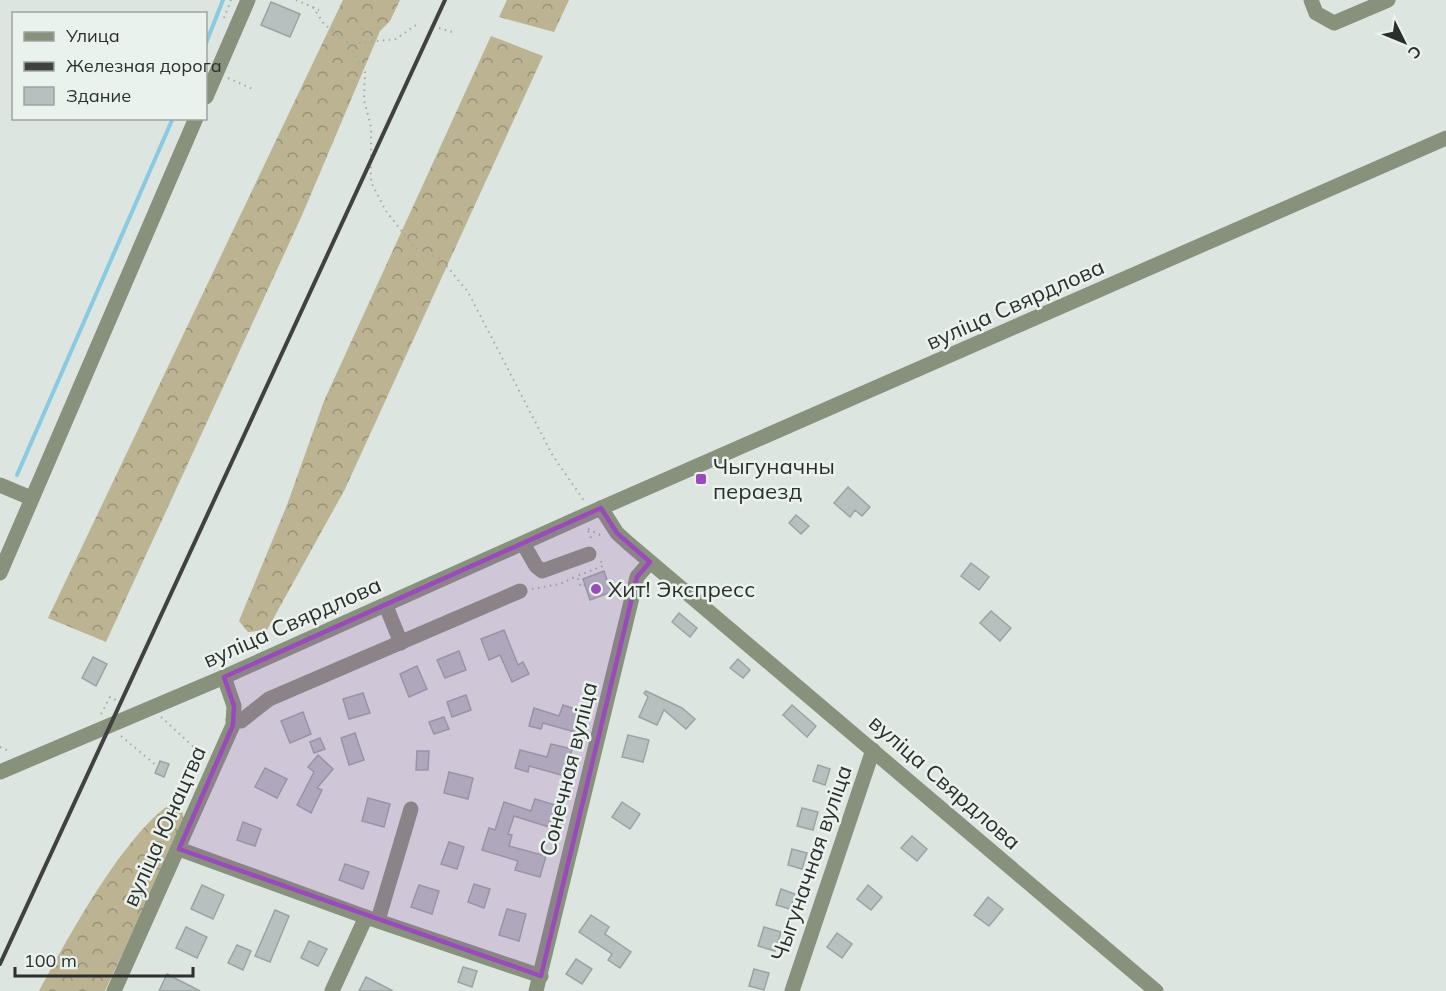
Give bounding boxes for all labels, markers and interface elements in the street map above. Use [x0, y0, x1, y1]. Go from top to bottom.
legend [12, 12, 207, 120]
north arrow [1374, 12, 1434, 72]
text: Улица [65, 24, 120, 47]
text: С [1404, 41, 1426, 63]
text: Железная дорога [66, 54, 222, 77]
text: Здание [66, 84, 131, 107]
street label: вуліца Свярдлова [922, 252, 1108, 356]
place label: Чыгуначны пераезд [713, 452, 835, 505]
marker: Чыгуначны пераезд [694, 472, 708, 486]
street label: вуліца Свярдлова [199, 570, 385, 674]
place label: Хит! Экспресс [608, 575, 755, 603]
marker: Хит! Экспресс [589, 582, 603, 596]
street label: Сонечная вуліца [533, 679, 603, 859]
street label: вуліца Свярдлова [863, 708, 1027, 856]
street label: вуліца Юнацтва [116, 741, 212, 911]
street label: Чыгуначная вуліца [764, 761, 858, 965]
scale bar [15, 940, 194, 978]
text: 100 m [24, 949, 77, 972]

